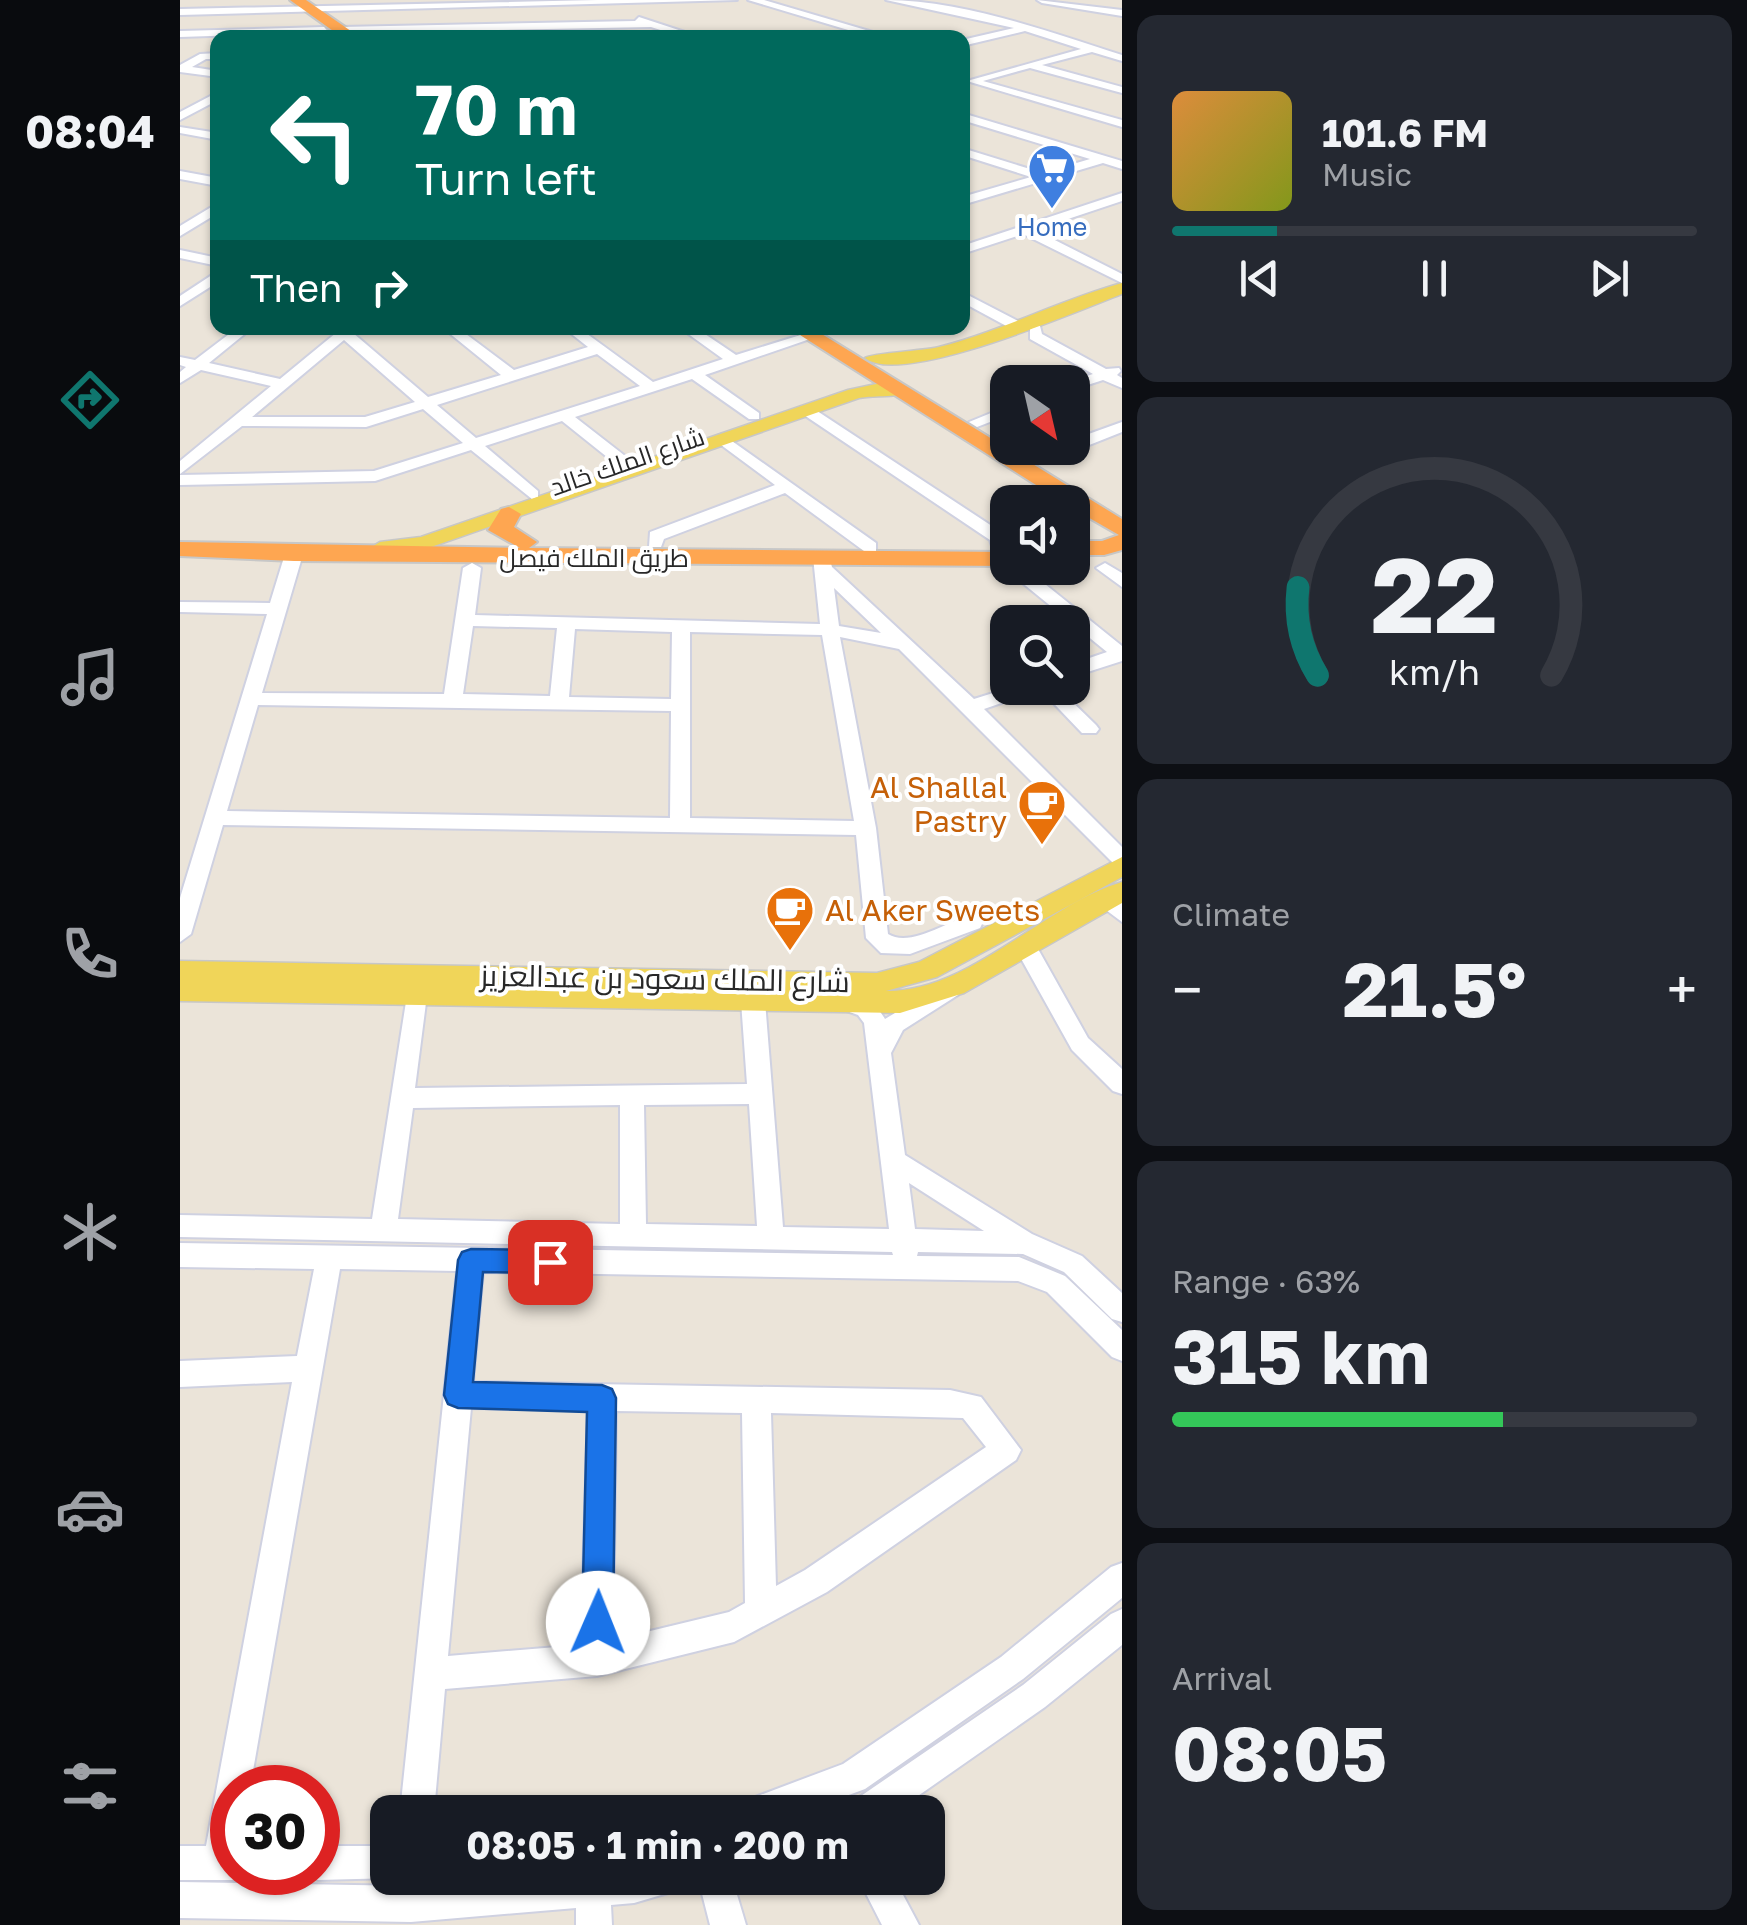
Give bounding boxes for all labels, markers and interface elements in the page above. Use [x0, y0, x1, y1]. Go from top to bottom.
text: 70 m [415, 66, 577, 150]
icon: left [250, 70, 380, 200]
text: 08:04 [25, 104, 155, 158]
text: 101.6 FM [1322, 110, 1488, 155]
supermarket icon: Home [1026, 142, 1078, 210]
text: Turn left [415, 151, 597, 205]
text: Music [1322, 155, 1412, 193]
place label: Home [1017, 211, 1087, 242]
icon: previous [1232, 251, 1287, 306]
icon: pause [1407, 251, 1462, 306]
icon: next [1582, 251, 1637, 306]
icon: right [362, 260, 417, 315]
text: Then [250, 265, 342, 310]
icon: directions [55, 365, 125, 435]
north arrow [990, 365, 1090, 465]
map controls [990, 365, 1090, 705]
street label: شارع الملك خالد [546, 420, 709, 504]
button: sound [990, 485, 1090, 585]
text: 22 [1371, 531, 1498, 656]
street label: طريق الملك فيصل [499, 542, 689, 574]
button: search [990, 605, 1090, 705]
icon: music [55, 642, 125, 712]
text: km/h [1389, 650, 1480, 693]
place label: Al Shallal Pastry [870, 769, 1007, 839]
cafe icon: Al Shallal Pastry [1016, 778, 1068, 846]
cafe icon: Al Aker Sweets [764, 884, 816, 952]
place label: Al Aker Sweets [825, 892, 1040, 928]
text: Climate [1172, 895, 1290, 933]
icon: phone [55, 919, 125, 989]
text: 21.5° [1343, 943, 1526, 1034]
text: − [1172, 956, 1202, 1022]
text: + [1667, 956, 1697, 1022]
street label: شارع الملك سعود بن عبدالعزيز [478, 957, 850, 1002]
icon: climate [55, 1197, 125, 1267]
pin [508, 1220, 593, 1305]
icon: arrive [523, 1235, 578, 1290]
text: Range · 63% [1172, 1262, 1360, 1300]
text: 315 km [1172, 1310, 1430, 1401]
icon: car [55, 1474, 125, 1544]
position arrow [546, 1571, 650, 1675]
text: Arrival [1172, 1659, 1272, 1697]
text: 08:05 [1172, 1707, 1387, 1798]
icon: filters [55, 1751, 125, 1821]
speed limit sign: 30 [210, 1765, 340, 1895]
text: 08:05 · 1 min · 200 m [466, 1822, 849, 1867]

